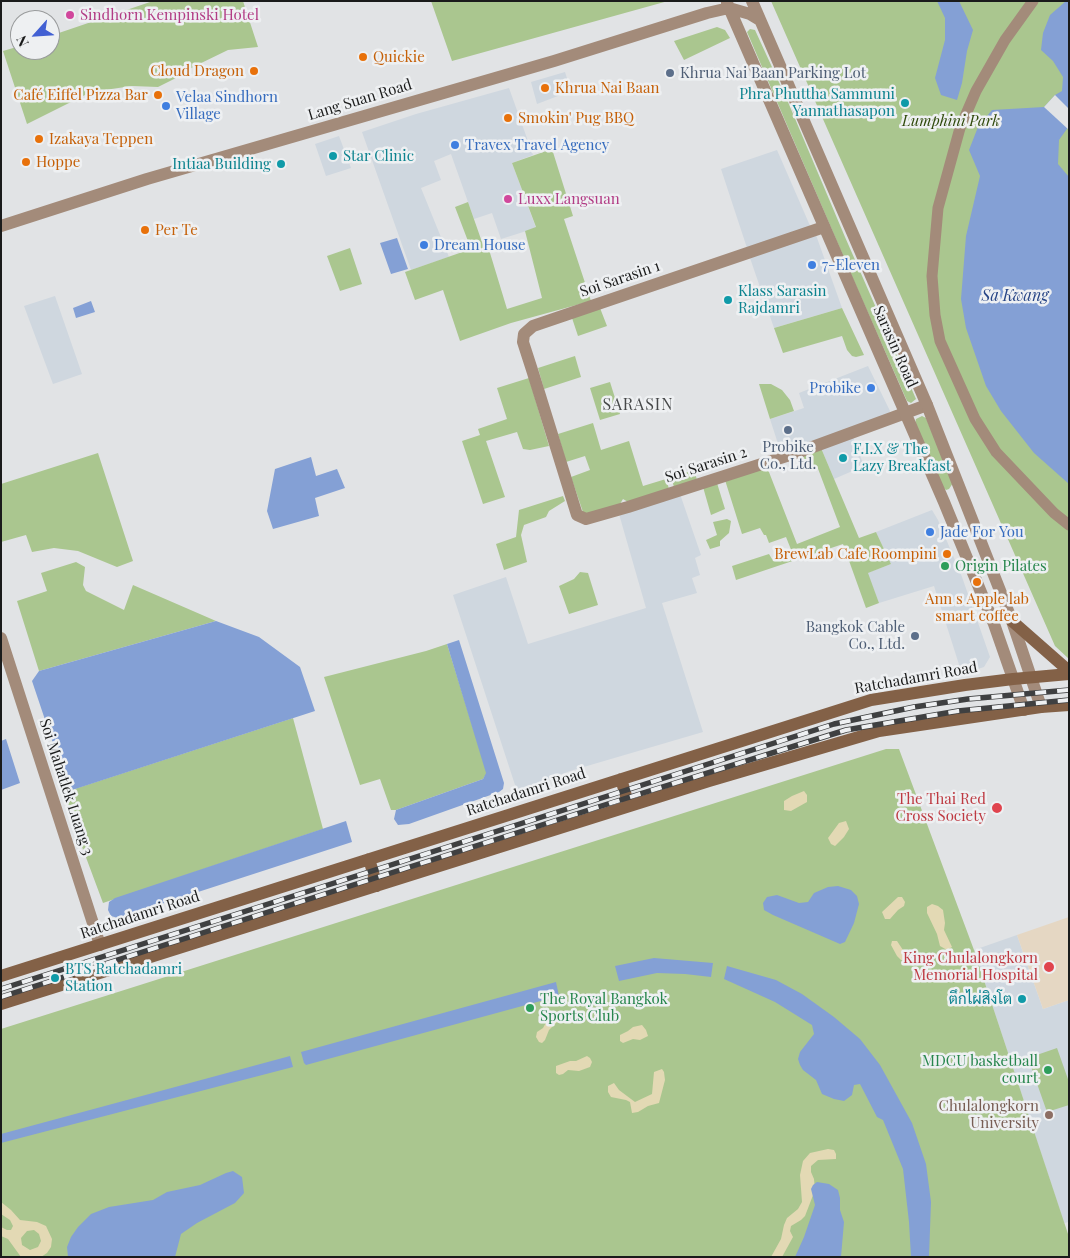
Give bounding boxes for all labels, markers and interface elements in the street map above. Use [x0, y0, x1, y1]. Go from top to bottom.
place label: Sindhorn Kempinski Hotel [80, 6, 259, 24]
marker: Sindhorn Kempinski Hotel [64, 9, 76, 21]
north arrow [10, 10, 60, 60]
text: N [11, 33, 33, 50]
place label: Quickie [373, 48, 425, 66]
marker: Quickie [357, 51, 369, 63]
place label: Cloud Dragon [150, 62, 244, 80]
place label: Khrua Nai Baan Parking Lot [680, 64, 866, 82]
marker: Cloud Dragon [248, 65, 260, 77]
marker: Khrua Nai Baan Parking Lot [664, 67, 676, 79]
street label: Lang Suan Road [306, 76, 414, 124]
place label: Khrua Nai Baan [555, 79, 659, 97]
marker: Khrua Nai Baan [539, 82, 551, 94]
place label: Phra Phuttha Sammuni Yannathasapon [739, 85, 895, 120]
place label: Café Eiffel Pizza Bar [13, 86, 148, 104]
place label: Velaa Sindhorn Village [176, 88, 278, 123]
marker: Café Eiffel Pizza Bar [152, 89, 164, 101]
marker: Phra Phuttha Sammuni Yannathasapon [899, 97, 911, 109]
marker: Velaa Sindhorn Village [160, 100, 172, 112]
place label: Smokin' Pug BBQ [518, 109, 634, 127]
marker: Smokin' Pug BBQ [502, 112, 514, 124]
park label: Lumphini Park [902, 112, 1000, 130]
place label: Izakaya Teppen [49, 130, 153, 148]
marker: Izakaya Teppen [33, 133, 45, 145]
place label: Travex Travel Agency [465, 136, 609, 154]
marker: Travex Travel Agency [449, 139, 461, 151]
place label: Star Clinic [343, 147, 414, 165]
marker: Star Clinic [327, 150, 339, 162]
place label: Hoppe [36, 153, 80, 171]
place label: Intiaa Building [172, 155, 271, 173]
marker: Hoppe [20, 156, 32, 168]
marker: Intiaa Building [275, 158, 287, 170]
place label: Luxx Langsuan [518, 190, 620, 208]
marker: Luxx Langsuan [502, 193, 514, 205]
place label: Per Te [155, 221, 198, 239]
marker: Per Te [139, 224, 151, 236]
place label: Dream House [434, 236, 526, 254]
marker: Dream House [418, 239, 430, 251]
place label: 7-Eleven [822, 256, 880, 274]
street label: Soi Sarasin 1 [578, 257, 662, 301]
marker: 7-Eleven [806, 259, 818, 271]
place label: Klass Sarasin Rajdamri [738, 282, 826, 317]
water label: Sa Kwang [982, 286, 1048, 306]
marker: Klass Sarasin Rajdamri [722, 294, 734, 306]
street label: Sarasin Road [869, 303, 921, 391]
place label: Probike [809, 379, 861, 397]
marker: Probike [865, 382, 877, 394]
district label: SARASIN [602, 395, 674, 415]
marker: Probike Co., Ltd. [782, 424, 794, 436]
place label: Probike Co., Ltd. [760, 438, 816, 473]
place label: F.I.X & The Lazy Breakfast [853, 440, 951, 475]
street label: Soi Sarasin 2 [663, 443, 749, 487]
marker: F.I.X & The Lazy Breakfast [837, 452, 849, 464]
place label: Jade For You [940, 523, 1024, 541]
marker: Jade For You [924, 526, 936, 538]
place label: BrewLab Cafe Roompini [774, 545, 937, 563]
marker: BrewLab Cafe Roompini [941, 548, 953, 560]
place label: Origin Pilates [955, 557, 1047, 575]
marker: Origin Pilates [939, 560, 951, 572]
marker: Ann s Apple lab smart coffee [971, 576, 983, 588]
place label: Ann s Apple lab smart coffee [925, 590, 1029, 625]
place label: Bangkok Cable Co., Ltd. [806, 618, 905, 653]
marker: Bangkok Cable Co., Ltd. [909, 630, 921, 642]
street label: Ratchadamri Road [853, 658, 979, 698]
street label: Soi Mahatlek Luang 3 [35, 716, 97, 858]
street label: Ratchadamri Road [464, 764, 588, 820]
place label: The Thai Red Cross Society [895, 790, 986, 825]
marker: The Thai Red Cross Society [990, 801, 1004, 815]
street label: Ratchadamri Road [78, 887, 202, 943]
place label: King Chulalongkorn Memorial Hospital [903, 949, 1038, 984]
place label: BTS Ratchadamri Station [65, 960, 182, 995]
marker: King Chulalongkorn Memorial Hospital [1042, 960, 1056, 974]
marker: BTS Ratchadamri Station [49, 972, 61, 984]
place label: The Royal Bangkok Sports Club [540, 990, 668, 1025]
place label: ตึกไผ่สิงโต [949, 990, 1012, 1008]
marker: ตึกไผ่สิงโต [1016, 993, 1028, 1005]
marker: The Royal Bangkok Sports Club [524, 1002, 536, 1014]
place label: MDCU basketball court [922, 1052, 1038, 1087]
marker: MDCU basketball court [1042, 1064, 1054, 1076]
place label: Chulalongkorn University [939, 1097, 1039, 1132]
marker: Chulalongkorn University [1043, 1109, 1055, 1121]

